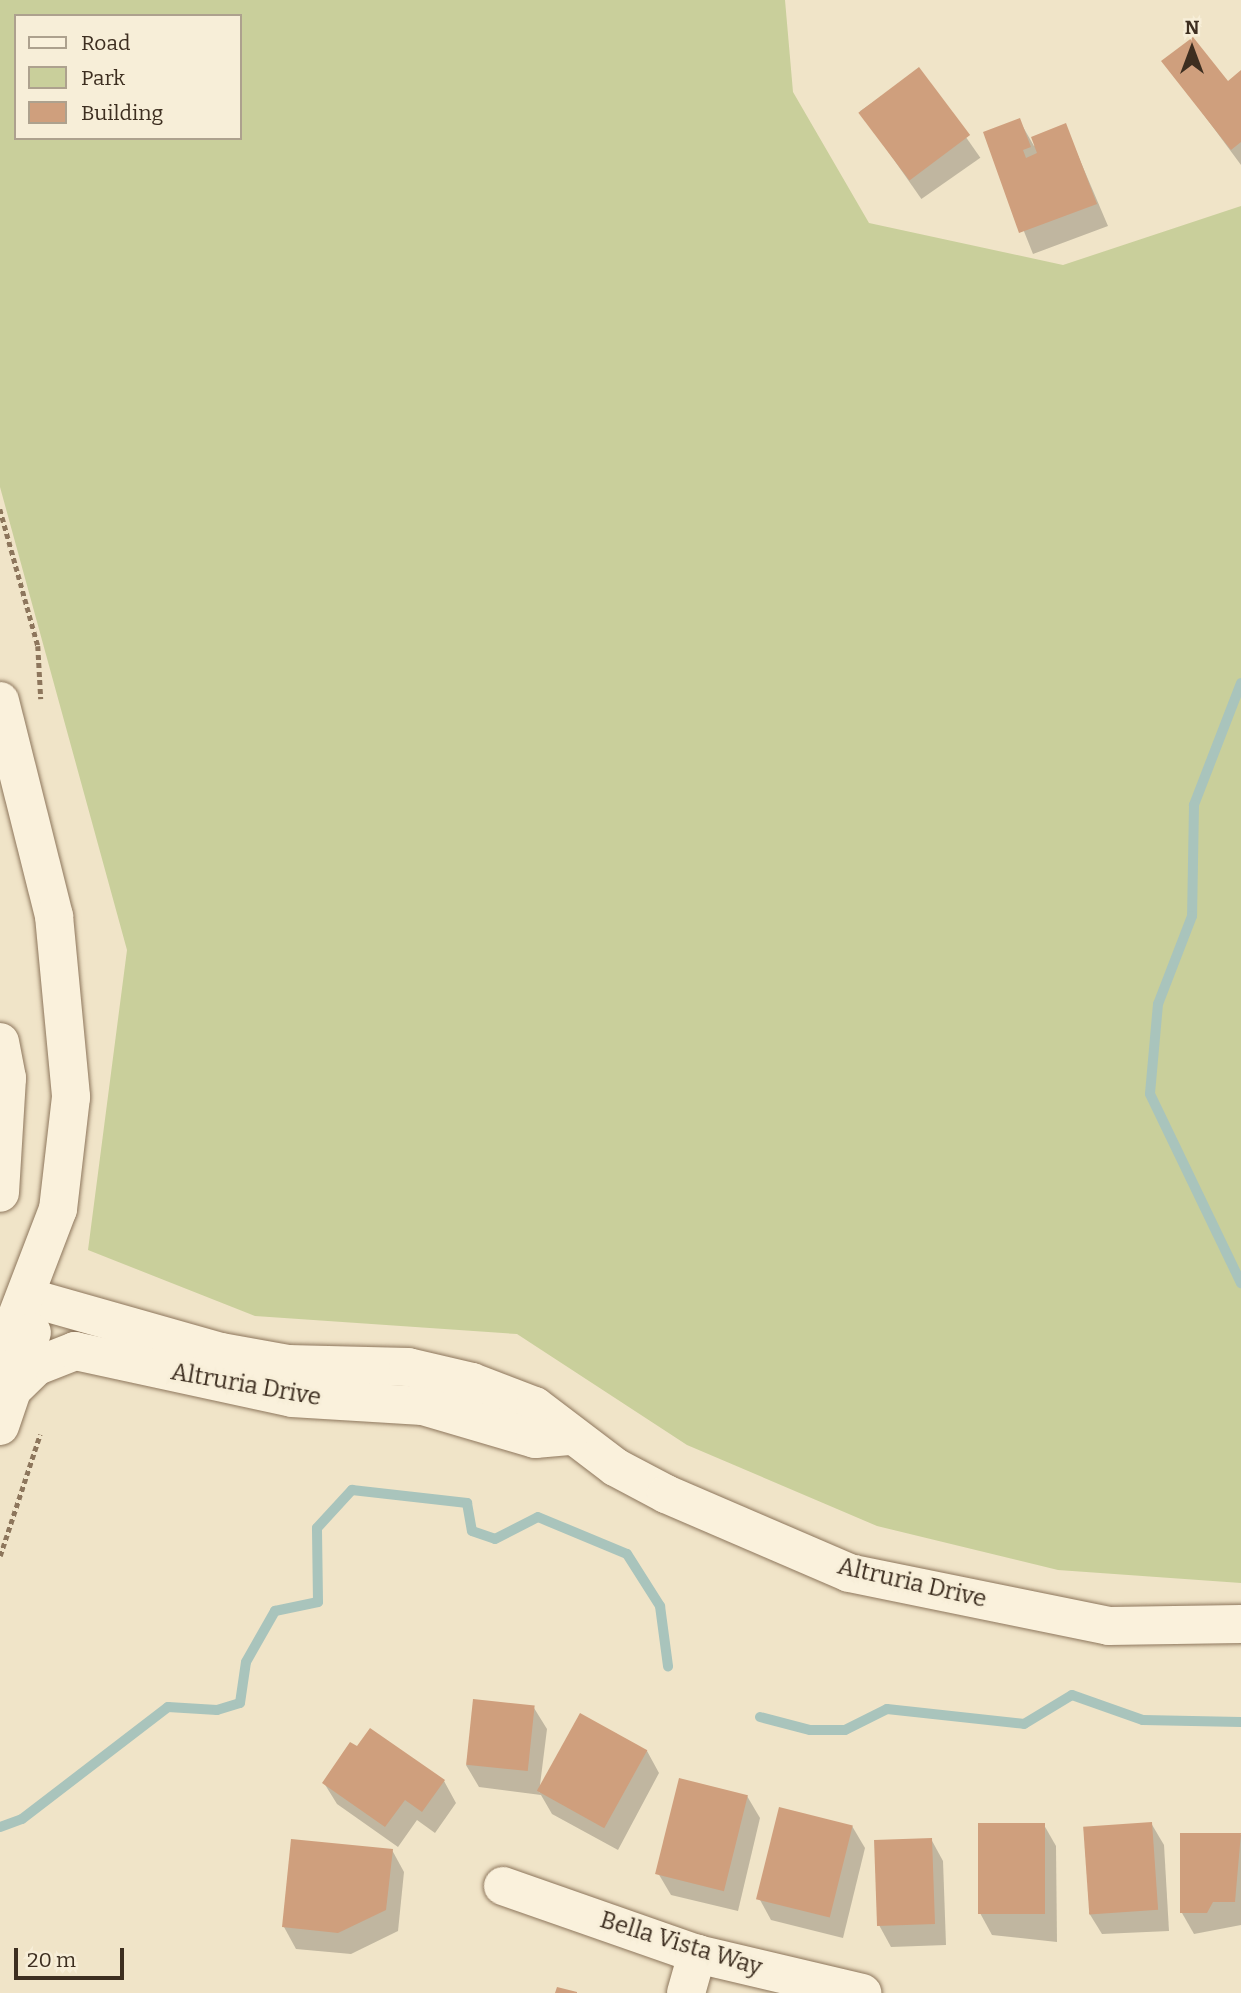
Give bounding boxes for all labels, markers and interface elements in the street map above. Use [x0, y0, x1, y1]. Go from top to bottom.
legend [14, 14, 242, 140]
north arrow [1157, 14, 1227, 84]
text: N [1185, 16, 1199, 39]
text: Road [81, 30, 130, 56]
text: Park [81, 65, 125, 91]
text: Building [81, 100, 163, 126]
street label: Altruria Drive [169, 1358, 323, 1412]
street label: Altruria Drive [835, 1552, 989, 1614]
street label: Bella Vista Way [596, 1906, 766, 1982]
scale bar [18, 1934, 128, 1978]
text: 20 m [27, 1947, 76, 1973]

